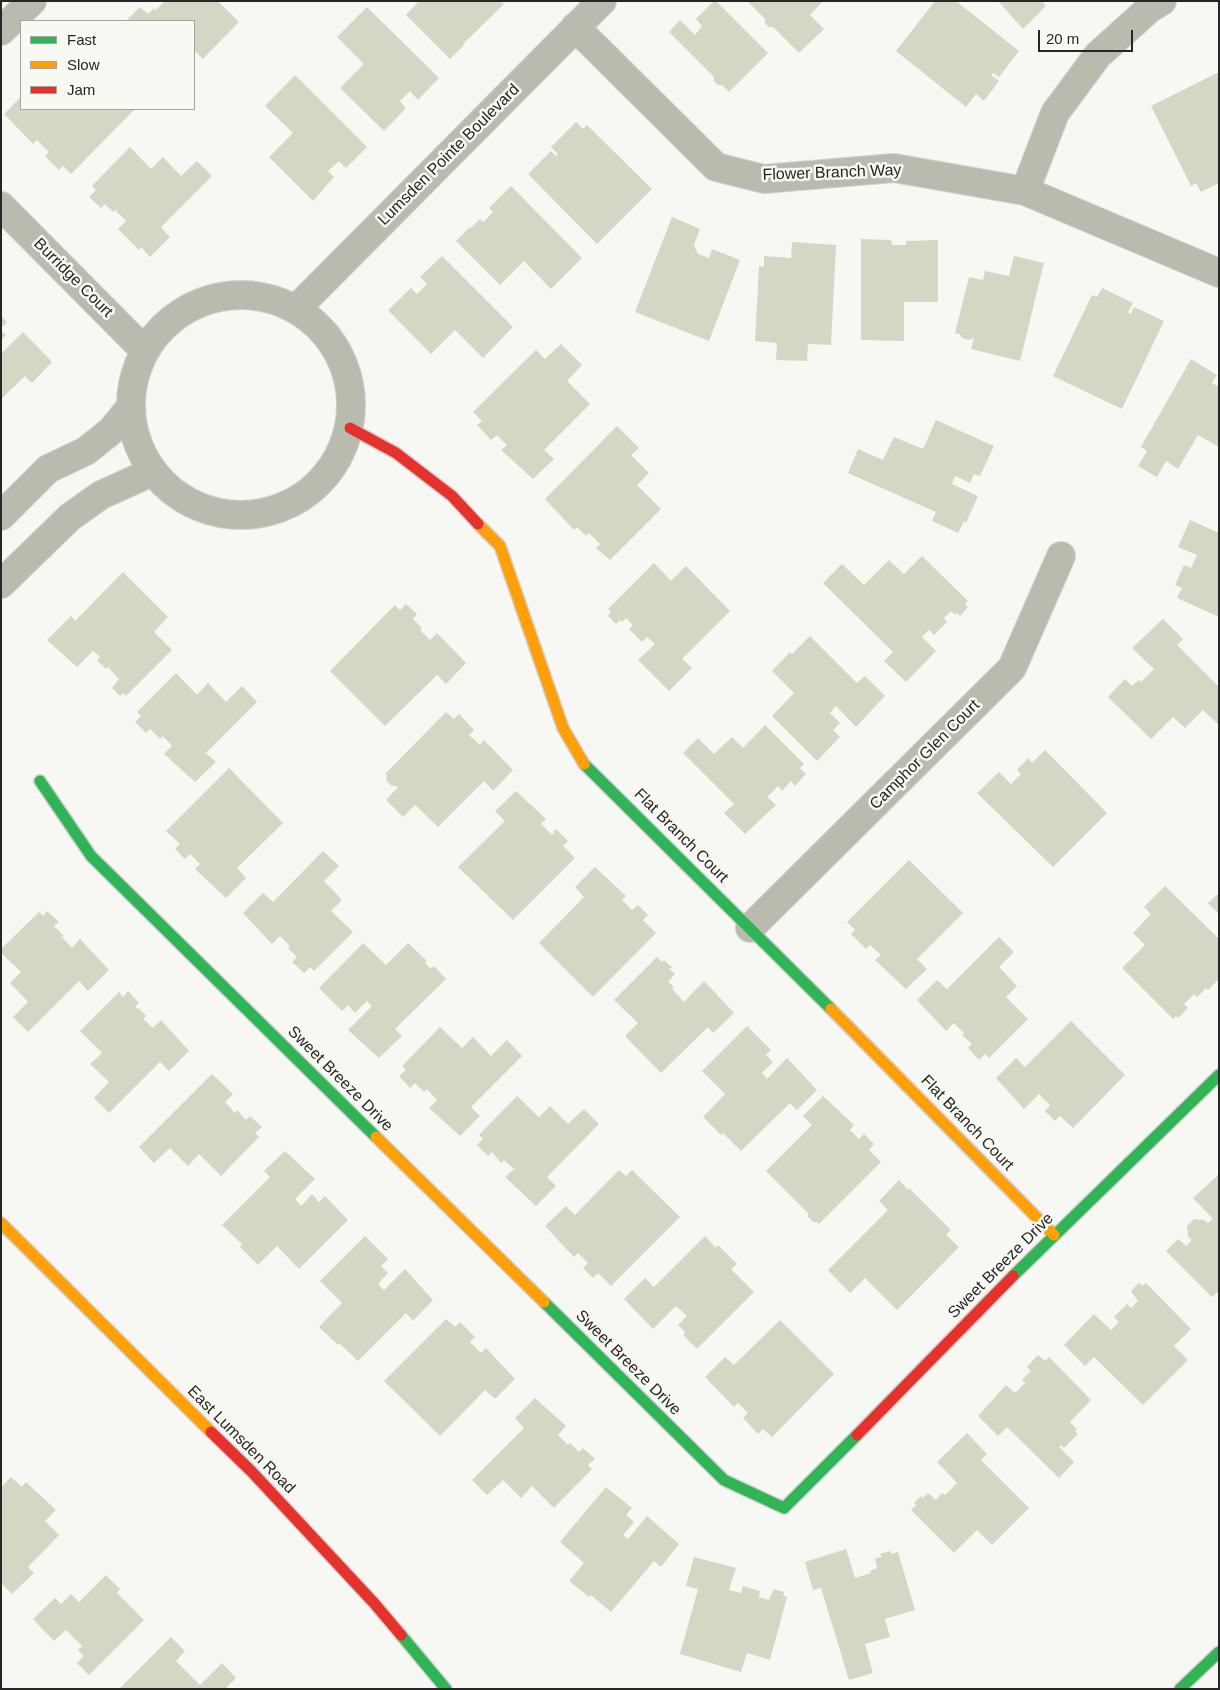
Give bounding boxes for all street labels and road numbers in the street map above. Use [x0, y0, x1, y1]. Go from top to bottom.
street label: Lumsden Pointe Boulevard [374, 80, 524, 230]
street label: Flower Branch Way [762, 161, 902, 185]
street label: Burridge Court [29, 234, 117, 322]
street label: Camphor Glen Court [866, 696, 984, 814]
street label: Flat Branch Court [630, 785, 732, 887]
street label: Sweet Breeze Drive [283, 1022, 397, 1136]
street label: Flat Branch Court [917, 1071, 1017, 1175]
street label: Sweet Breeze Drive [944, 1209, 1058, 1323]
street label: Sweet Breeze Drive [571, 1306, 685, 1420]
street label: East Lumsden Road [183, 1382, 299, 1498]

